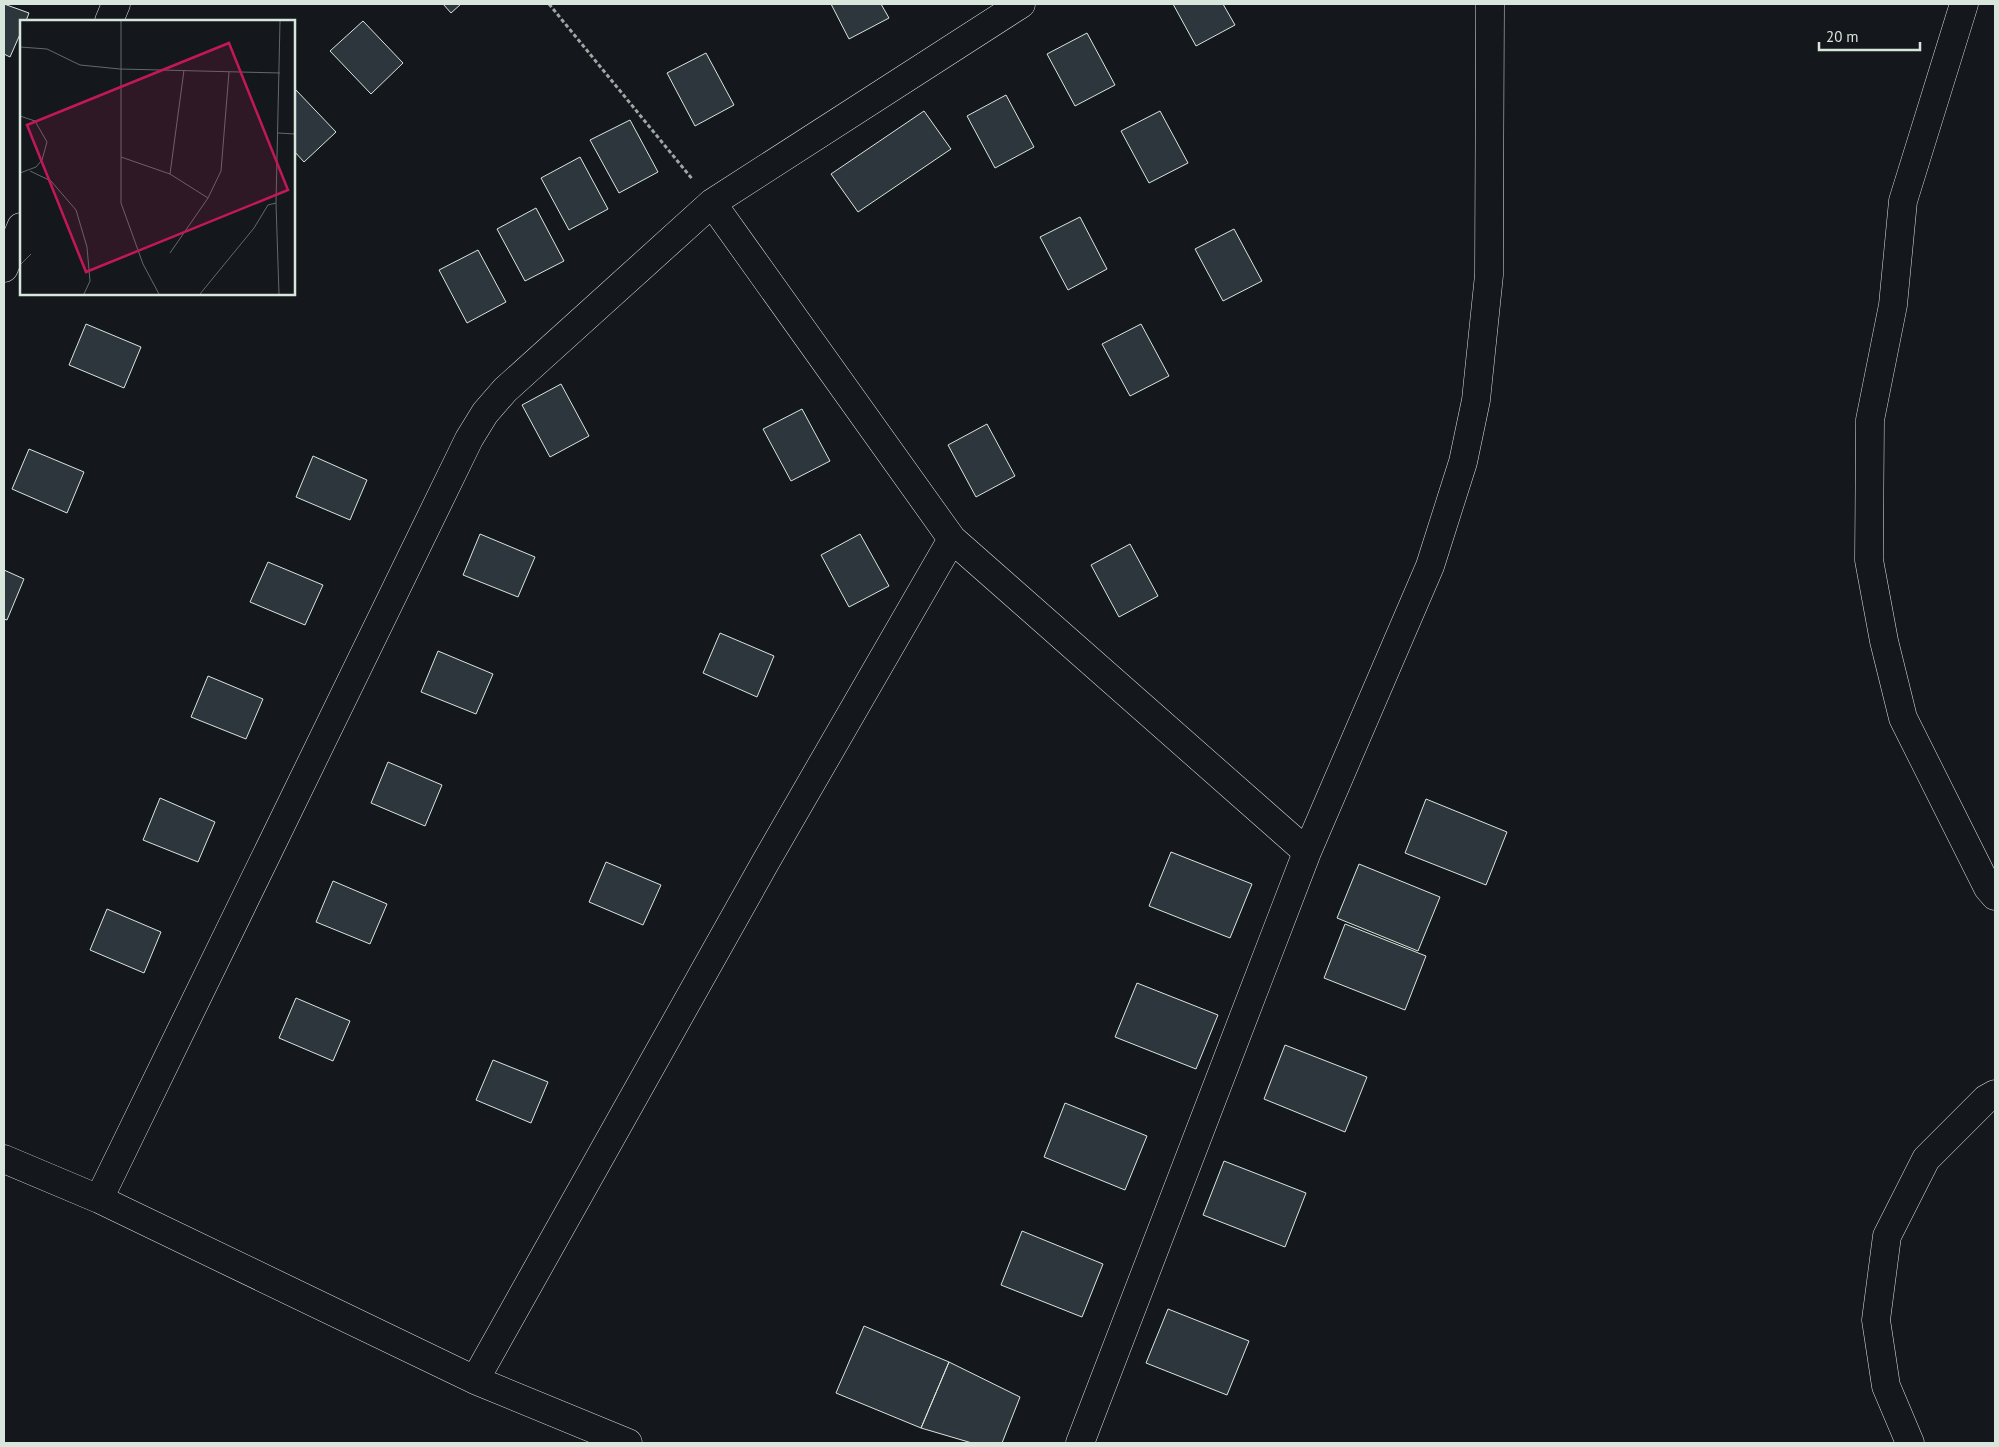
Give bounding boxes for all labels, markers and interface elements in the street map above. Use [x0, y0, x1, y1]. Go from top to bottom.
inset map [20, 20, 295, 295]
scale bar [1819, 20, 1920, 52]
text: 20 m [1826, 27, 1859, 46]

